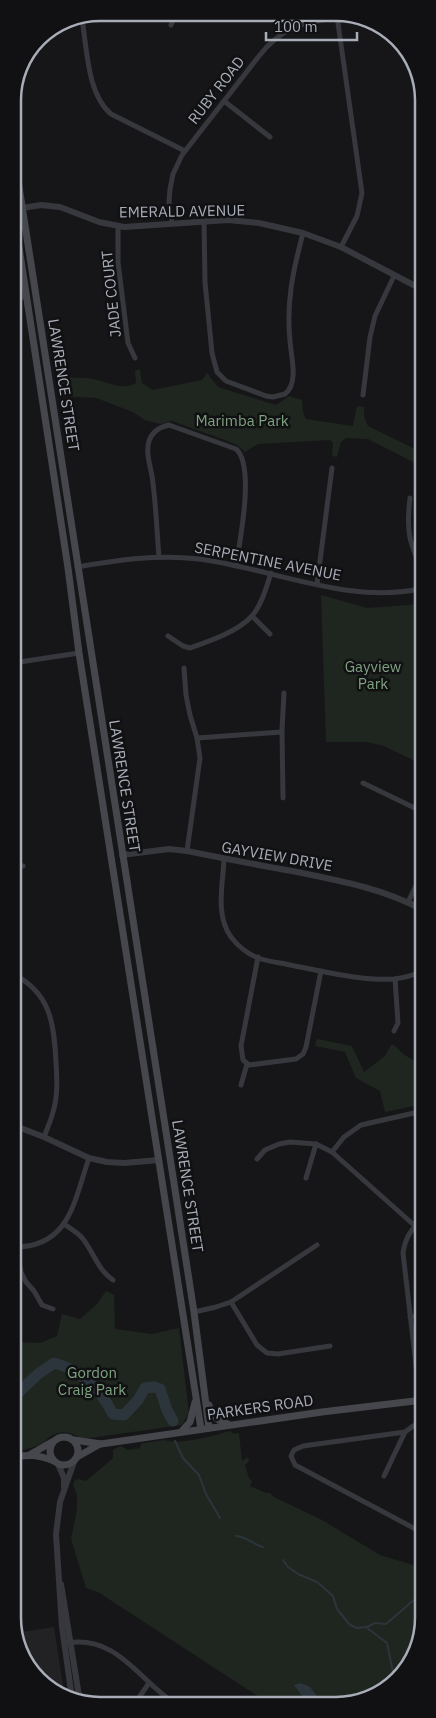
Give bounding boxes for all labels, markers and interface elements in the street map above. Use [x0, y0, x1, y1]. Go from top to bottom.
scale bar [266, 10, 357, 42]
text: 100 m [274, 17, 318, 36]
street label: RUBY ROAD [184, 52, 248, 128]
street label: EMERALD AVENUE [119, 200, 245, 222]
street label: JADE COURT [97, 249, 125, 338]
street label: LAWRENCE STREET [44, 317, 84, 453]
park label: Marimba Park [195, 411, 289, 430]
street label: SERPENTINE AVENUE [193, 537, 343, 585]
park label: Gayview Park [345, 657, 402, 693]
street label: LAWRENCE STREET [105, 718, 145, 854]
street label: GAYVIEW DRIVE [220, 837, 334, 875]
street label: LAWRENCE STREET [168, 1118, 208, 1254]
park label: Gordon Craig Park [58, 1363, 126, 1399]
street label: PARKERS ROAD [206, 1390, 314, 1424]

